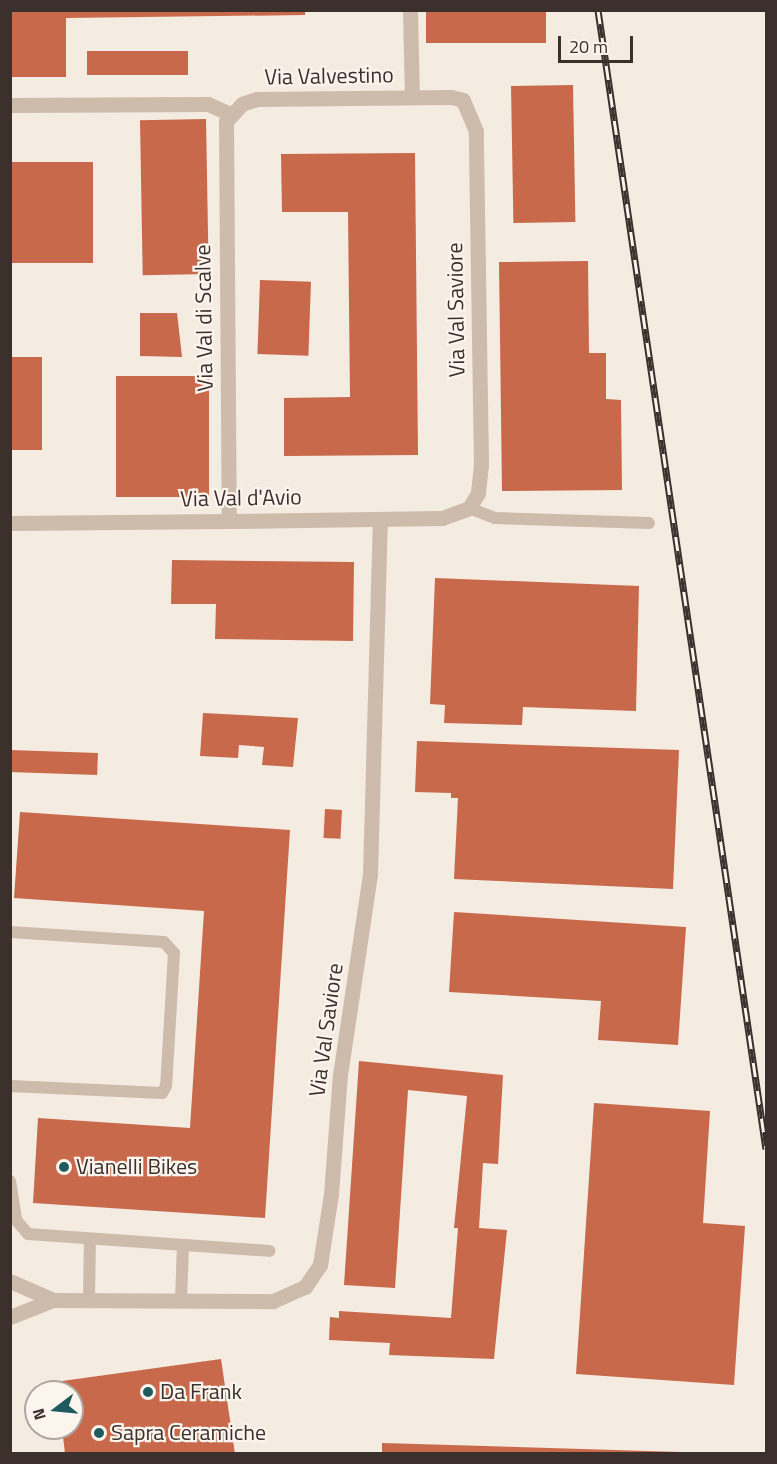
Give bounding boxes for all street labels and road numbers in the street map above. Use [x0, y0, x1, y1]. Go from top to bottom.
street label: Via Valvestino [264, 62, 394, 90]
street label: Via Val Saviore [442, 242, 470, 378]
street label: Via Val di Scalve [190, 244, 218, 392]
street label: Via Val d'Avio [180, 484, 302, 512]
street label: Via Val Saviore [304, 961, 348, 1099]

